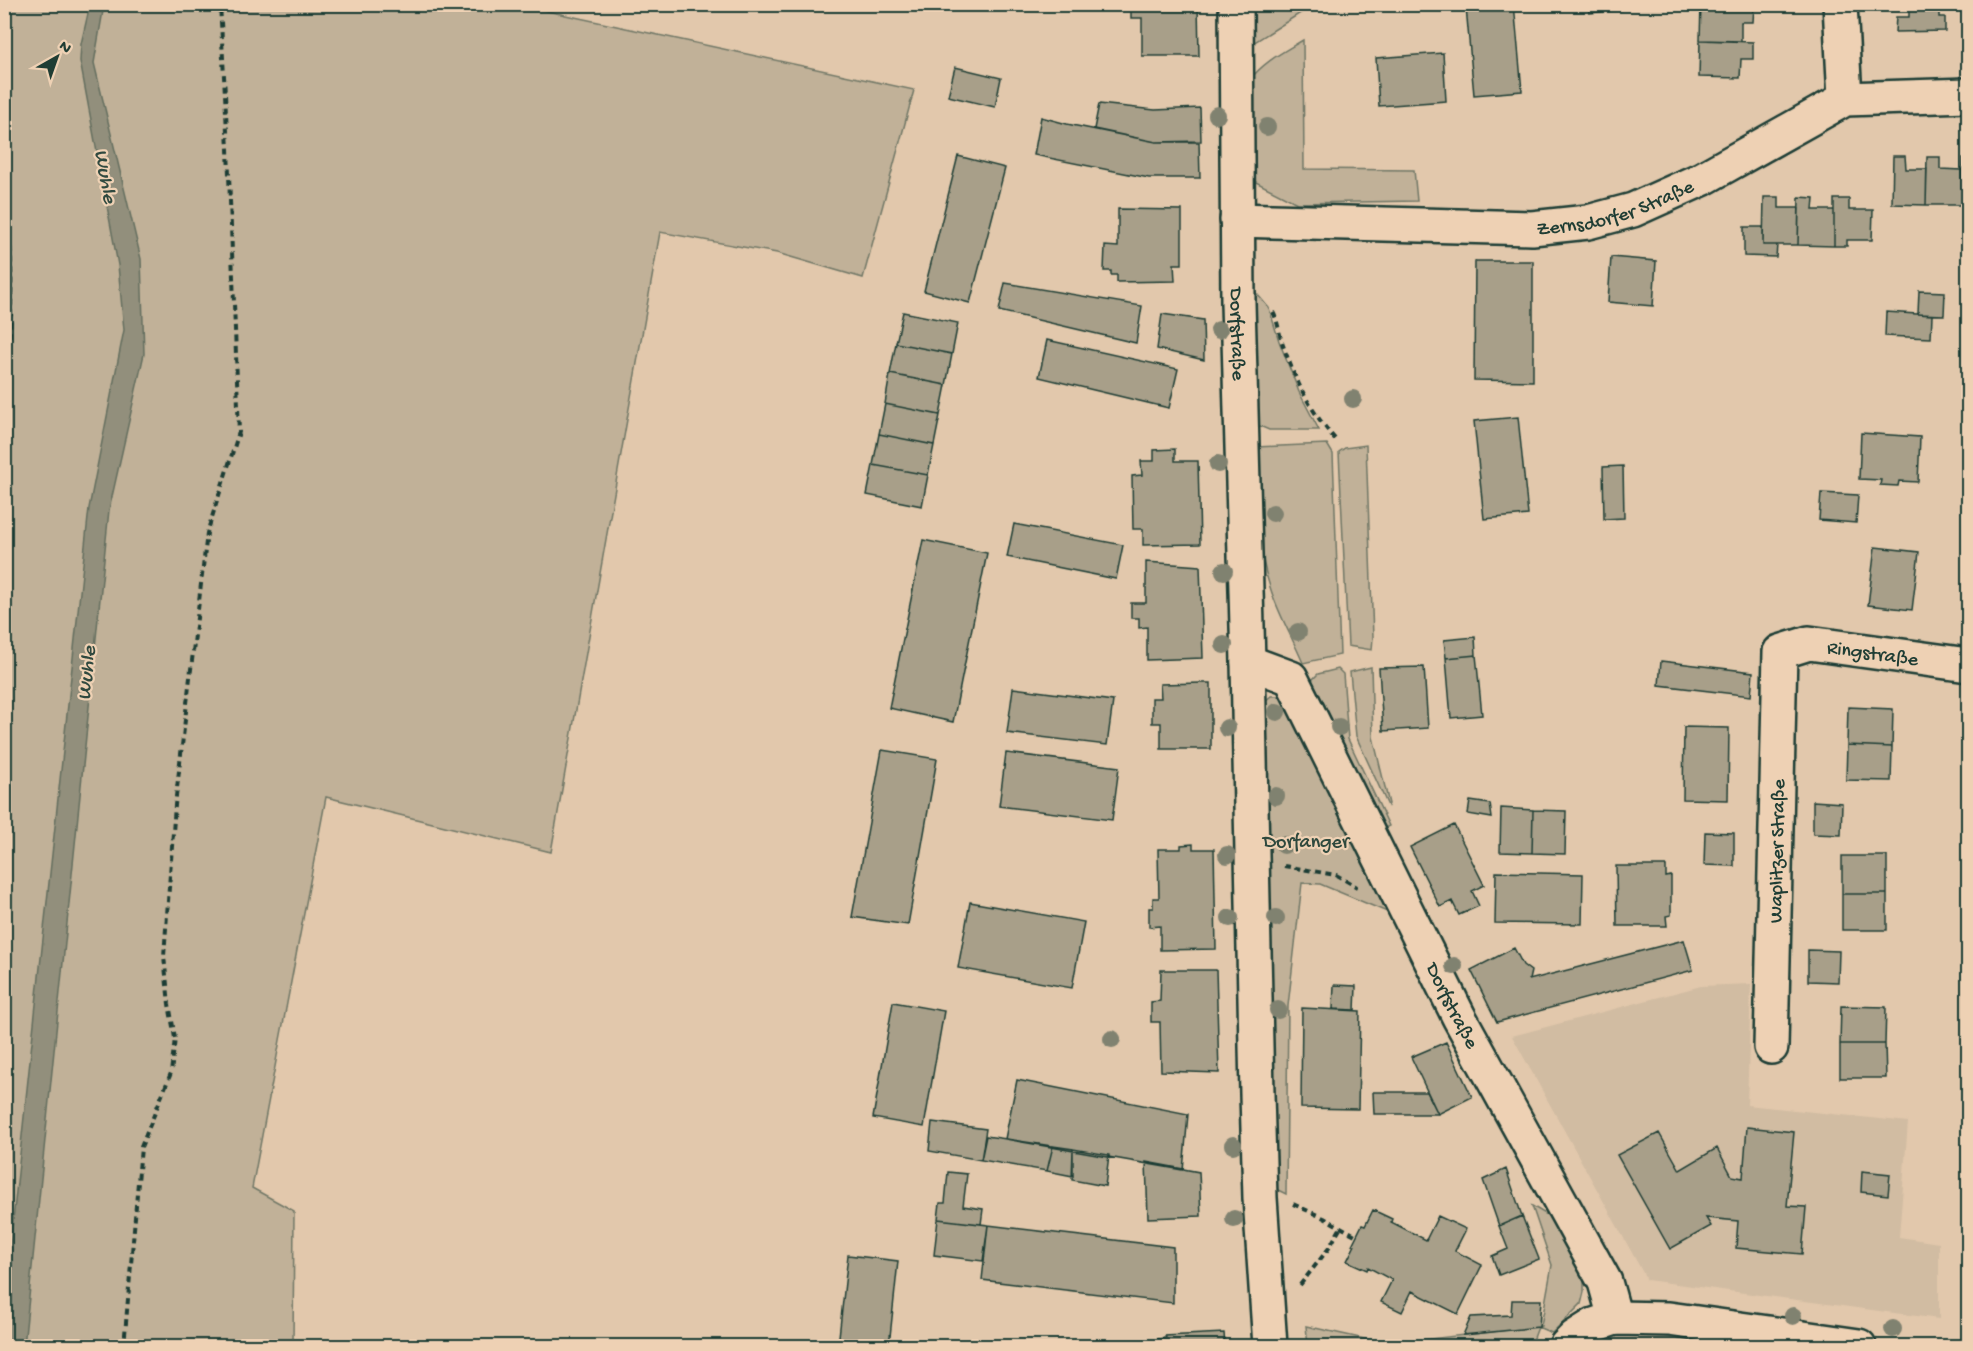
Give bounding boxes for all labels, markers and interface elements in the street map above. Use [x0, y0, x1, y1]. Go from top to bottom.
north arrow [27, 27, 87, 87]
text: N [54, 38, 75, 59]
water label: Wuhle [87, 148, 121, 207]
street label: Zernsdorfer Straße [1536, 176, 1699, 242]
street label: Dorfstraße [1223, 285, 1248, 382]
street label: Ringstraße [1825, 638, 1920, 673]
water label: Wuhle [73, 644, 104, 702]
street label: Waplitzer Straße [1766, 778, 1792, 923]
park label: Dorfanger [1261, 832, 1351, 855]
street label: Dorfstraße [1418, 958, 1482, 1054]

